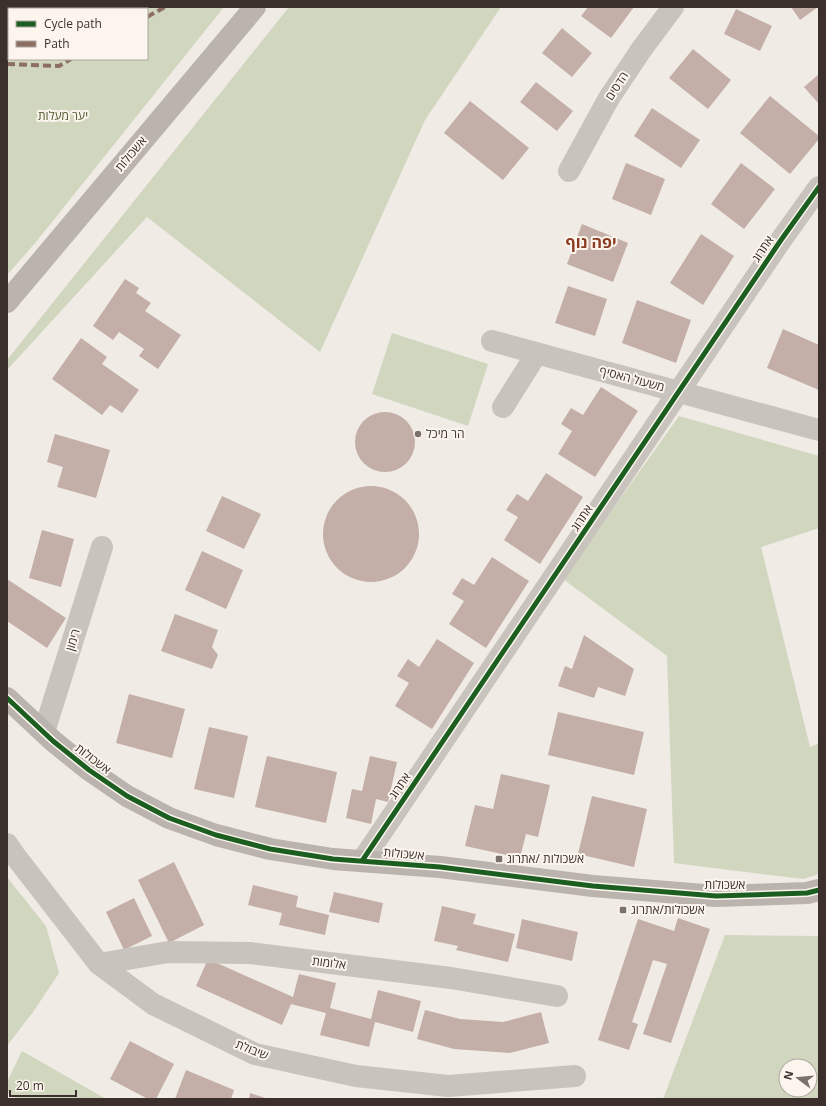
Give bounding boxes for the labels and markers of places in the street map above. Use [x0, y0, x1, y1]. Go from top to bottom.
place label: הר מיכל [426, 425, 465, 442]
marker: הר מיכל [413, 429, 423, 439]
place label: אשכולות /אתרוג [507, 850, 584, 867]
marker: אשכולות /אתרוג [494, 854, 504, 864]
place label: אשכולות/אתרוג [631, 901, 705, 918]
marker: אשכולות/אתרוג [618, 905, 628, 915]

